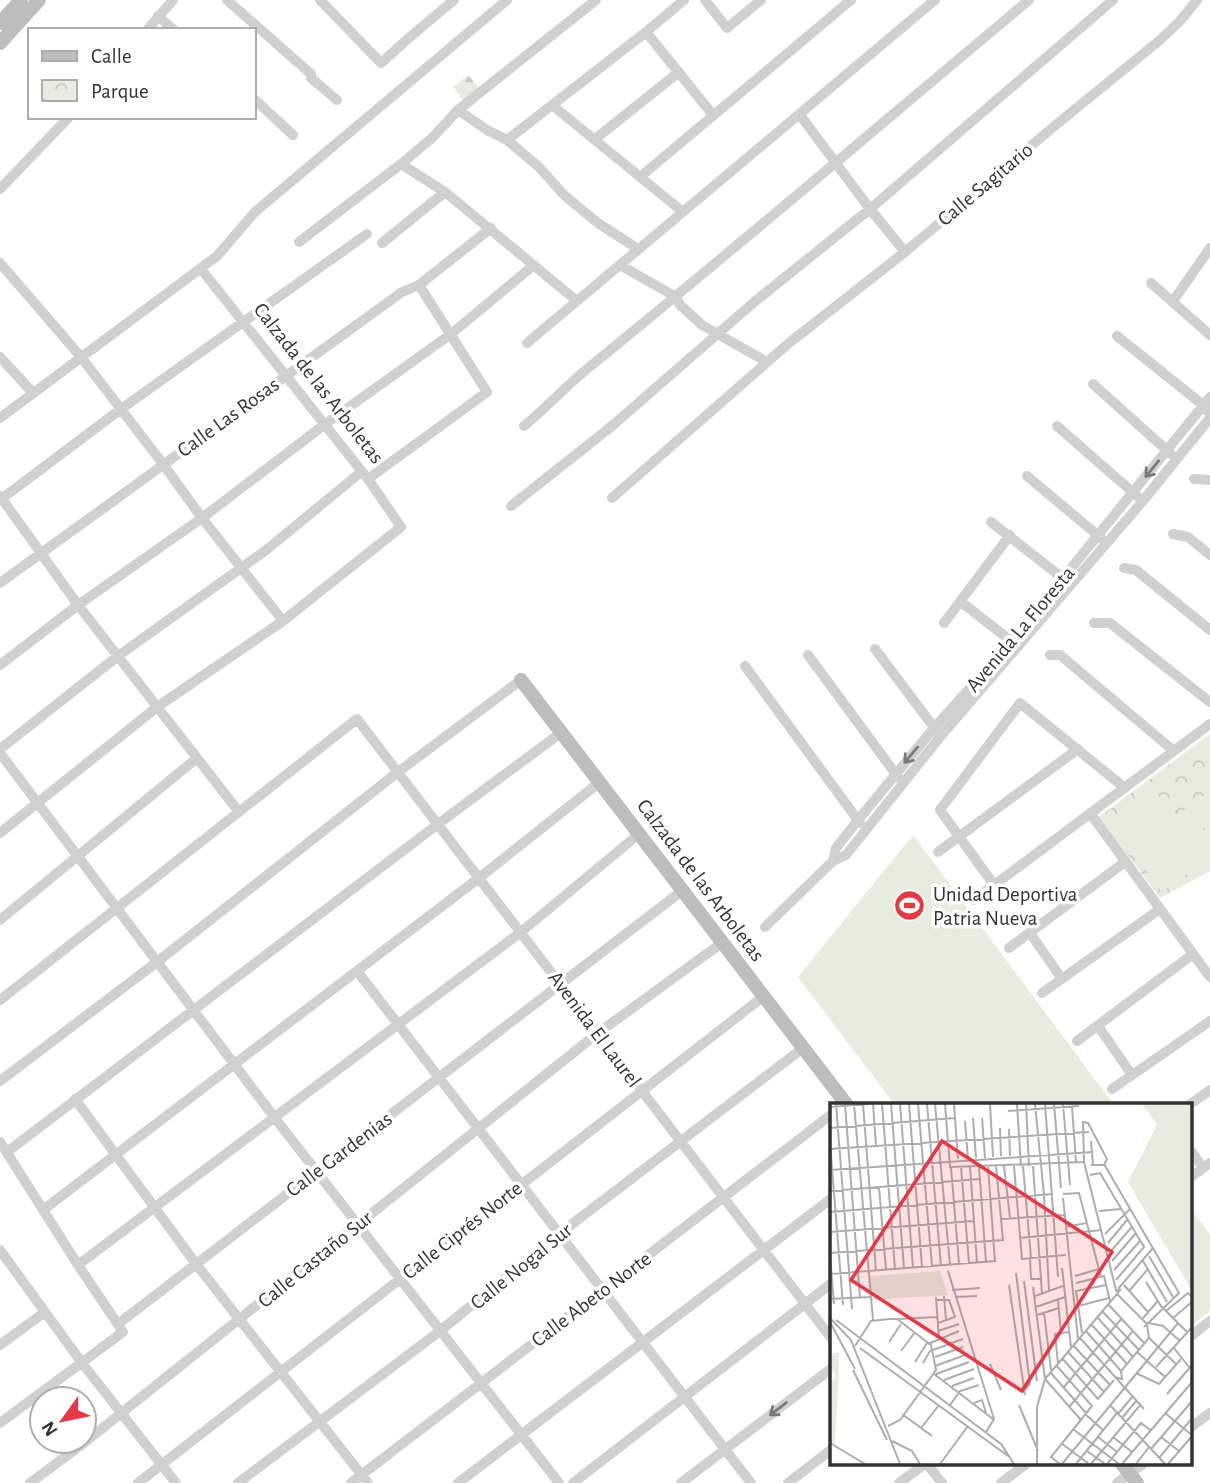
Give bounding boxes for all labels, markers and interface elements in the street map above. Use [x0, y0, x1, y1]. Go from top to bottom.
legend [28, 28, 256, 119]
text: Calle [91, 46, 132, 67]
text: Parque [91, 81, 149, 102]
street label: Calle Sagitario [934, 139, 1037, 230]
street label: Calzada de las Arboletas [250, 299, 388, 467]
street label: Calle Las Rosas [173, 374, 283, 461]
one-way arrow [1144, 459, 1159, 477]
street label: Avenida La Floresta [962, 562, 1079, 696]
one-way arrow [903, 746, 919, 764]
street label: Calzada de las Arboletas [633, 795, 768, 965]
place label: Unidad Deportiva Patria Nueva [933, 884, 1078, 929]
sports icon: Unidad Deportiva Patria Nueva [893, 889, 927, 923]
street label: Avenida El Laurel [544, 967, 645, 1091]
inset map [830, 1103, 1192, 1466]
street label: Calle Gardenias [282, 1108, 396, 1201]
street label: Calle Ciprés Norte [399, 1177, 526, 1283]
street label: Calle Castaño Sur [254, 1207, 377, 1312]
street label: Calle Nogal Sur [467, 1219, 576, 1314]
street label: Calle Abeto Norte [528, 1248, 655, 1351]
north arrow [28, 1385, 98, 1455]
one-way arrow [769, 1402, 788, 1417]
text: N [38, 1418, 62, 1439]

